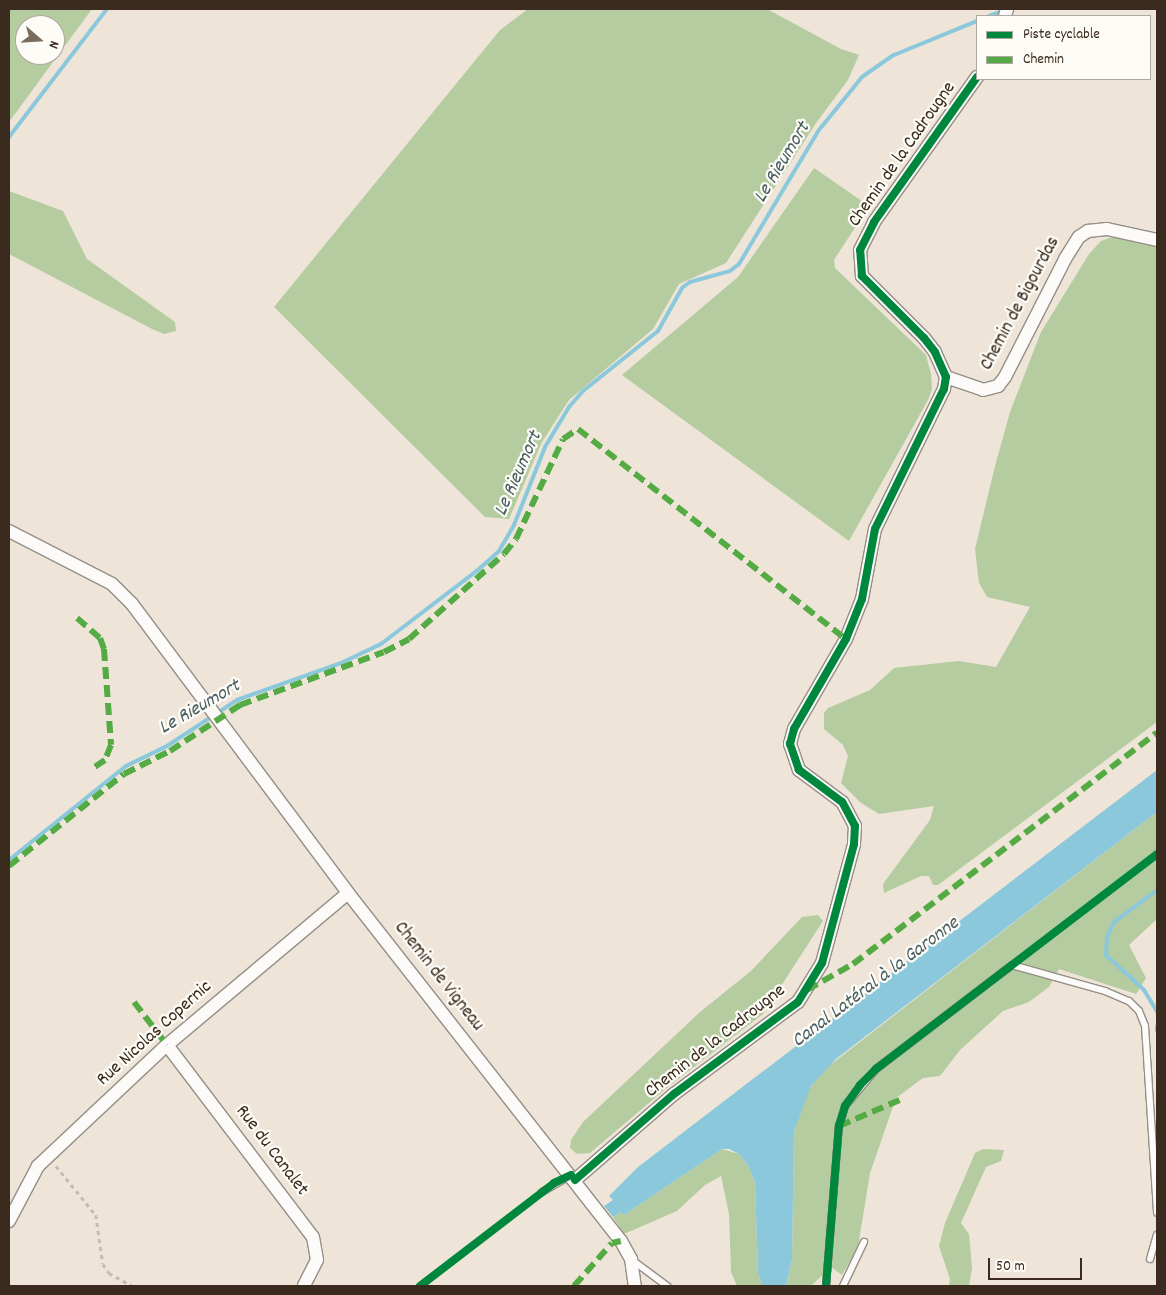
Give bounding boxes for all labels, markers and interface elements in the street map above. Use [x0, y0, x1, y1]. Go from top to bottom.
north arrow [15, 15, 65, 65]
legend [976, 15, 1151, 80]
text: Piste cyclable [1023, 24, 1100, 46]
text: N [43, 38, 64, 51]
text: Chemin [1023, 49, 1064, 71]
street label: Chemin de la Cadrougne [844, 78, 962, 232]
water label: Le Rieumort [750, 118, 816, 208]
street label: Chemin de Bigourdas [976, 233, 1066, 375]
water label: Le Rieumort [490, 428, 548, 520]
water label: Le Rieumort [155, 675, 245, 741]
water label: Canal Latéral à la Garonne [788, 912, 964, 1054]
street label: Chemin de Vigneau [388, 918, 488, 1036]
street label: Rue Nicolas Copernic [93, 976, 217, 1092]
street label: Chemin de la Cadrougne [641, 980, 791, 1104]
street label: Rue du Canalet [230, 1101, 312, 1201]
scale bar [991, 1248, 1085, 1280]
text: 50 m [996, 1256, 1025, 1278]

